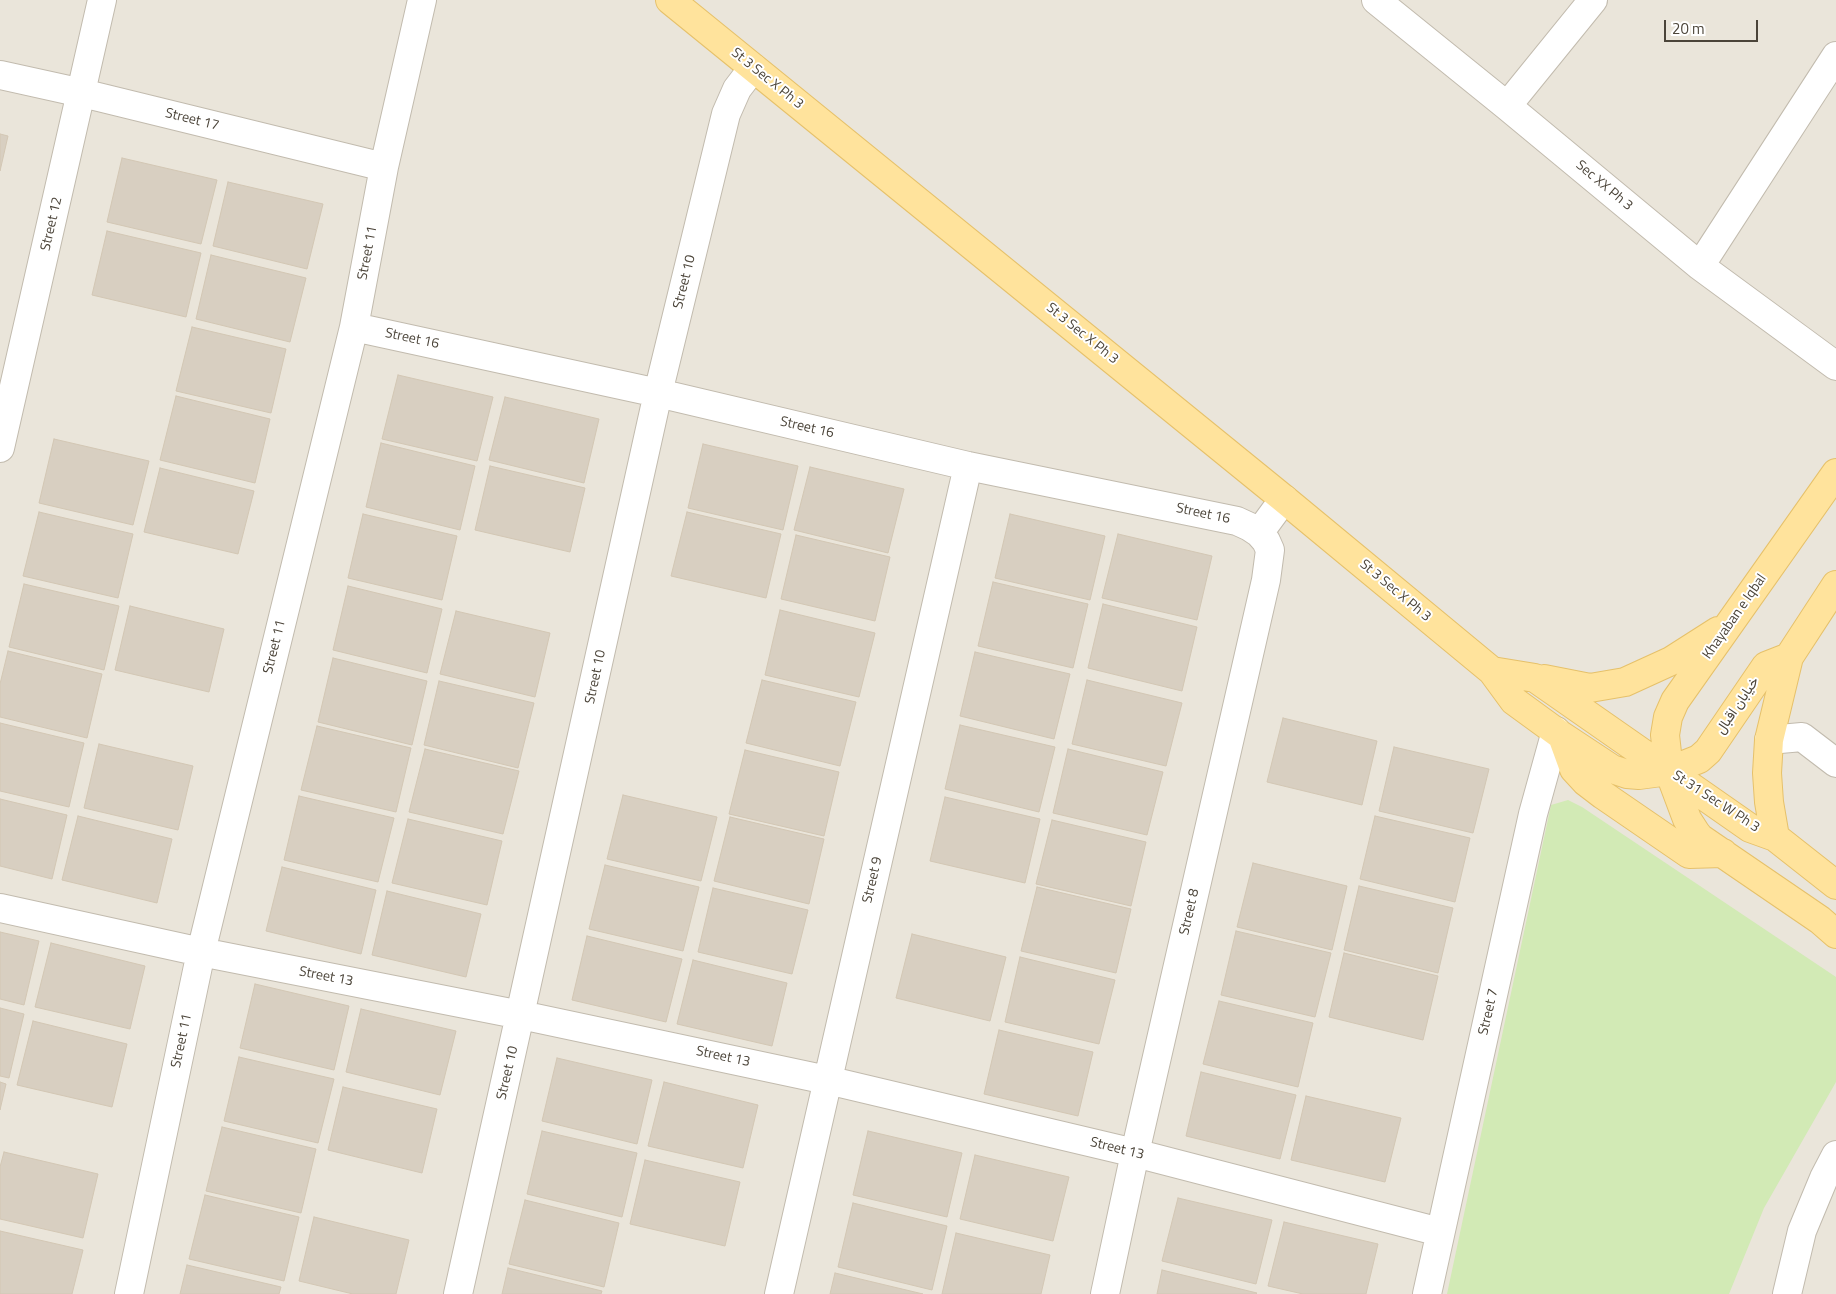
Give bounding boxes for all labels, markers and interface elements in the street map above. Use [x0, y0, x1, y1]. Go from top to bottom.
scale bar [1666, 10, 1760, 42]
text: 20 m [1672, 17, 1705, 40]
street label: St 3 Sec X Ph 3 [728, 45, 806, 113]
street label: Street 17 [163, 105, 221, 135]
street label: Sec XX Ph 3 [1572, 157, 1636, 215]
street label: Street 12 [38, 195, 66, 253]
street label: Street 11 [355, 224, 381, 282]
street label: Street 10 [670, 253, 700, 311]
street label: St 3 Sec X Ph 3 [1043, 300, 1121, 368]
street label: Street 16 [383, 325, 441, 353]
street label: Street 16 [778, 414, 836, 442]
street label: Street 16 [1174, 500, 1232, 528]
street label: St 3 Sec X Ph 3 [1356, 556, 1434, 626]
street label: Khayaban e Iqbal [1700, 571, 1770, 663]
street label: Street 11 [260, 618, 290, 676]
street label: Street 10 [582, 648, 610, 706]
street label: خیابان اقبال [1713, 674, 1763, 738]
street label: St 31 Sec W Ph 3 [1669, 768, 1763, 836]
street label: Street 9 [860, 855, 886, 905]
street label: Street 8 [1177, 887, 1203, 937]
street label: Street 13 [297, 964, 355, 990]
street label: Street 7 [1476, 987, 1502, 1037]
street label: Street 11 [168, 1012, 196, 1070]
street label: Street 13 [694, 1043, 752, 1071]
street label: Street 10 [494, 1044, 522, 1102]
street label: Street 13 [1088, 1134, 1146, 1164]

